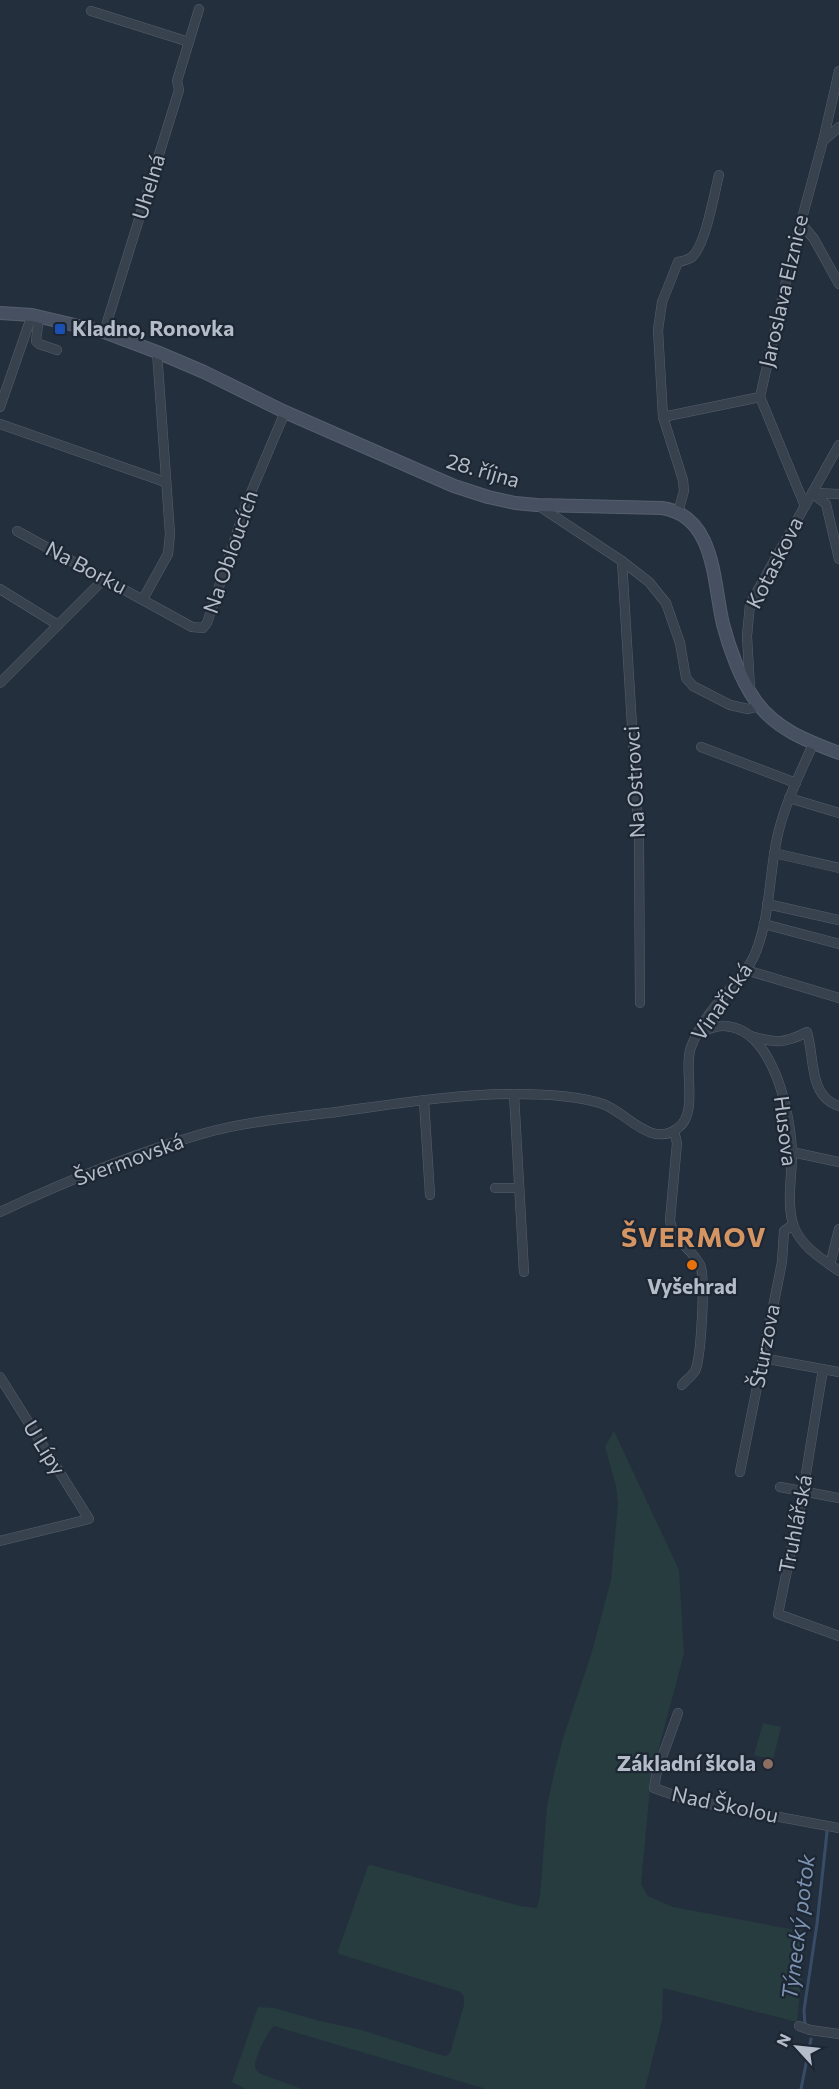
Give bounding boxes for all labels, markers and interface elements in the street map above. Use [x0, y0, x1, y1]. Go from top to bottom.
street label: Uhelná [126, 151, 169, 222]
street label: Jaroslava Elznice [753, 212, 812, 369]
place label: Kladno, Ronovka [72, 315, 234, 340]
marker: Kladno, Ronovka [53, 322, 67, 336]
street label: 28. října [444, 447, 523, 492]
street label: Na Obloucích [197, 487, 262, 616]
street label: Kotaskova [740, 512, 807, 612]
street label: Na Borku [42, 535, 132, 598]
street label: Na Ostrovci [618, 725, 649, 839]
street label: Vinařická [685, 957, 757, 1045]
street label: Husova [770, 1094, 803, 1167]
street label: Švermovská [70, 1127, 187, 1190]
district label: ŠVERMOV [621, 1220, 767, 1253]
marker: Vyšehrad [685, 1258, 699, 1272]
place label: Vyšehrad [647, 1273, 737, 1298]
street label: Šturzova [743, 1302, 784, 1390]
street label: U Lípy [19, 1415, 72, 1479]
street label: Truhlářská [773, 1472, 816, 1575]
place label: Základní škola [617, 1750, 756, 1775]
marker: Základní škola [761, 1757, 775, 1771]
street label: Nad Školou [670, 1780, 781, 1827]
water label: Týnecký potok [775, 1852, 820, 2001]
north arrow [767, 2017, 827, 2077]
text: N [772, 2030, 794, 2050]

